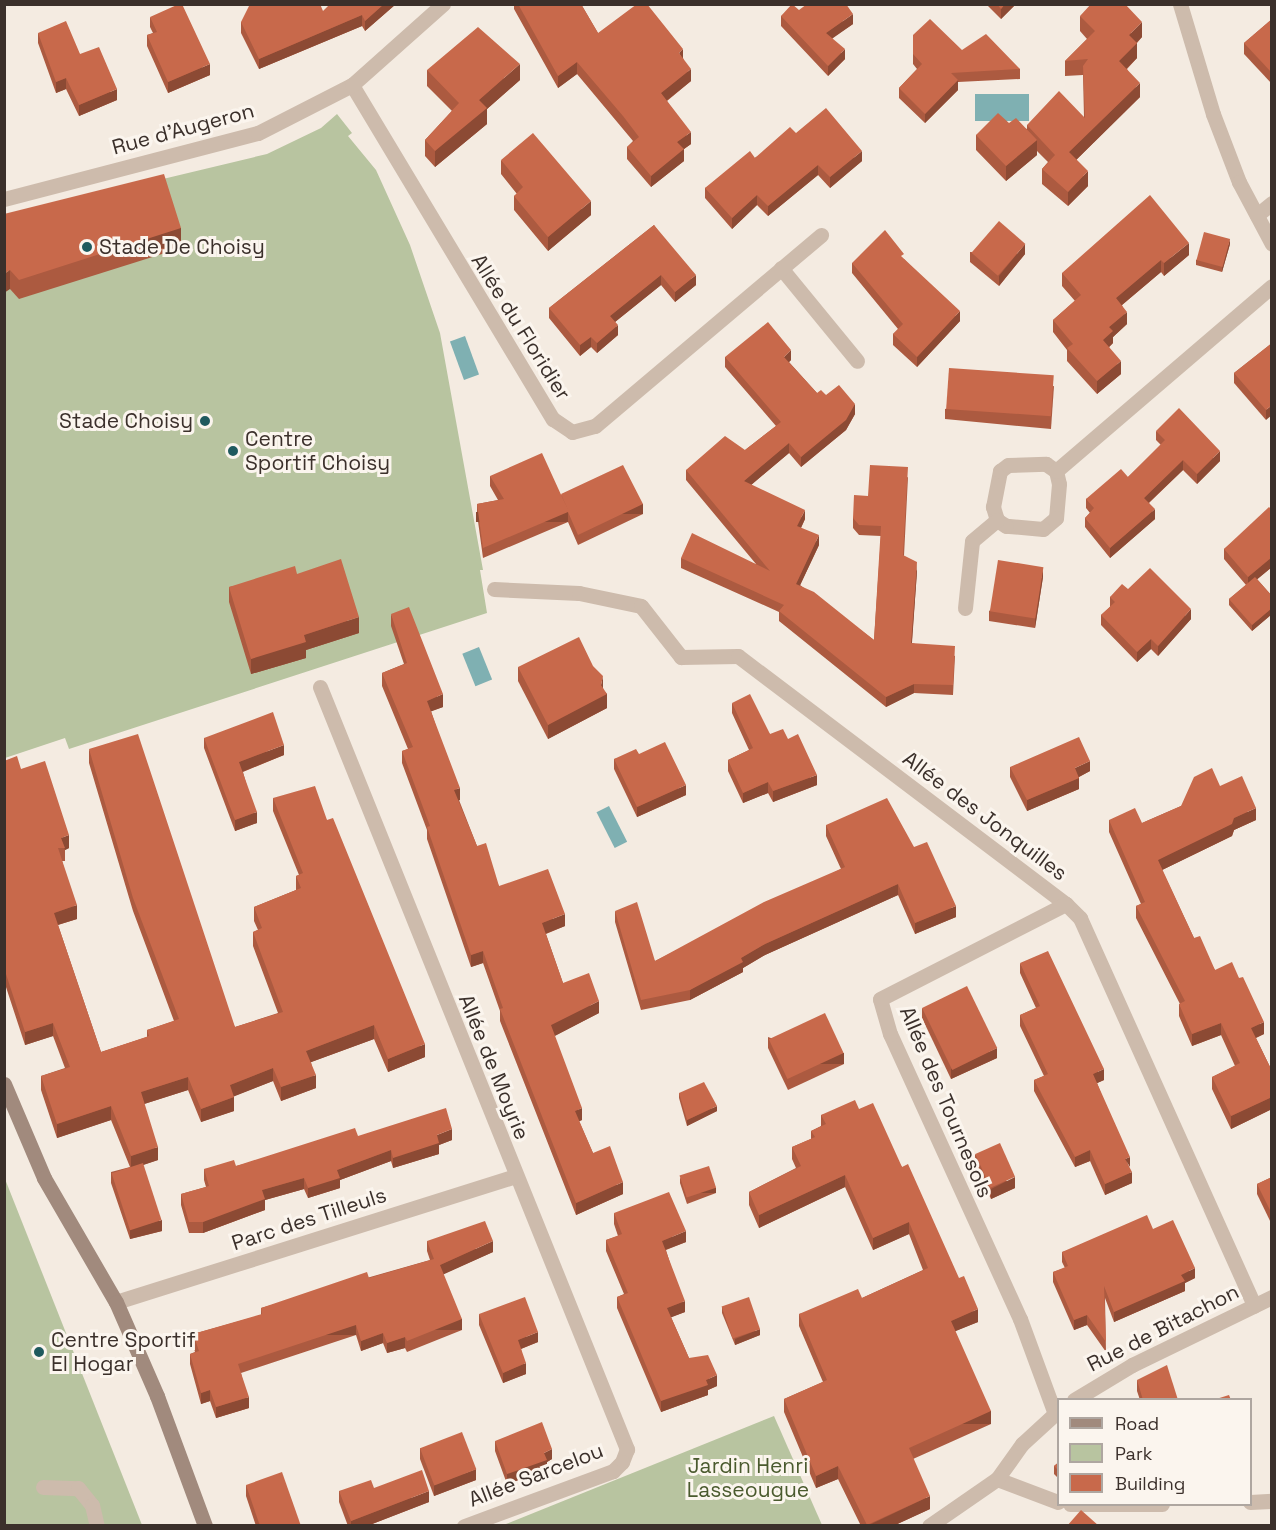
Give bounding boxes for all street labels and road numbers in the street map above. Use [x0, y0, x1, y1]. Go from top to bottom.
street label: Rue d'Augeron [109, 98, 257, 160]
street label: Allée du Floridier [466, 249, 576, 405]
street label: Allée des Jonquilles [898, 746, 1072, 886]
street label: Allée de Moyrie [453, 991, 535, 1143]
street label: Allée des Tournesols [894, 1002, 998, 1202]
street label: Parc des Tilleuls [228, 1182, 390, 1256]
street label: Rue de Bitachon [1083, 1279, 1243, 1377]
street label: Allée Sarcelou [465, 1438, 607, 1512]

